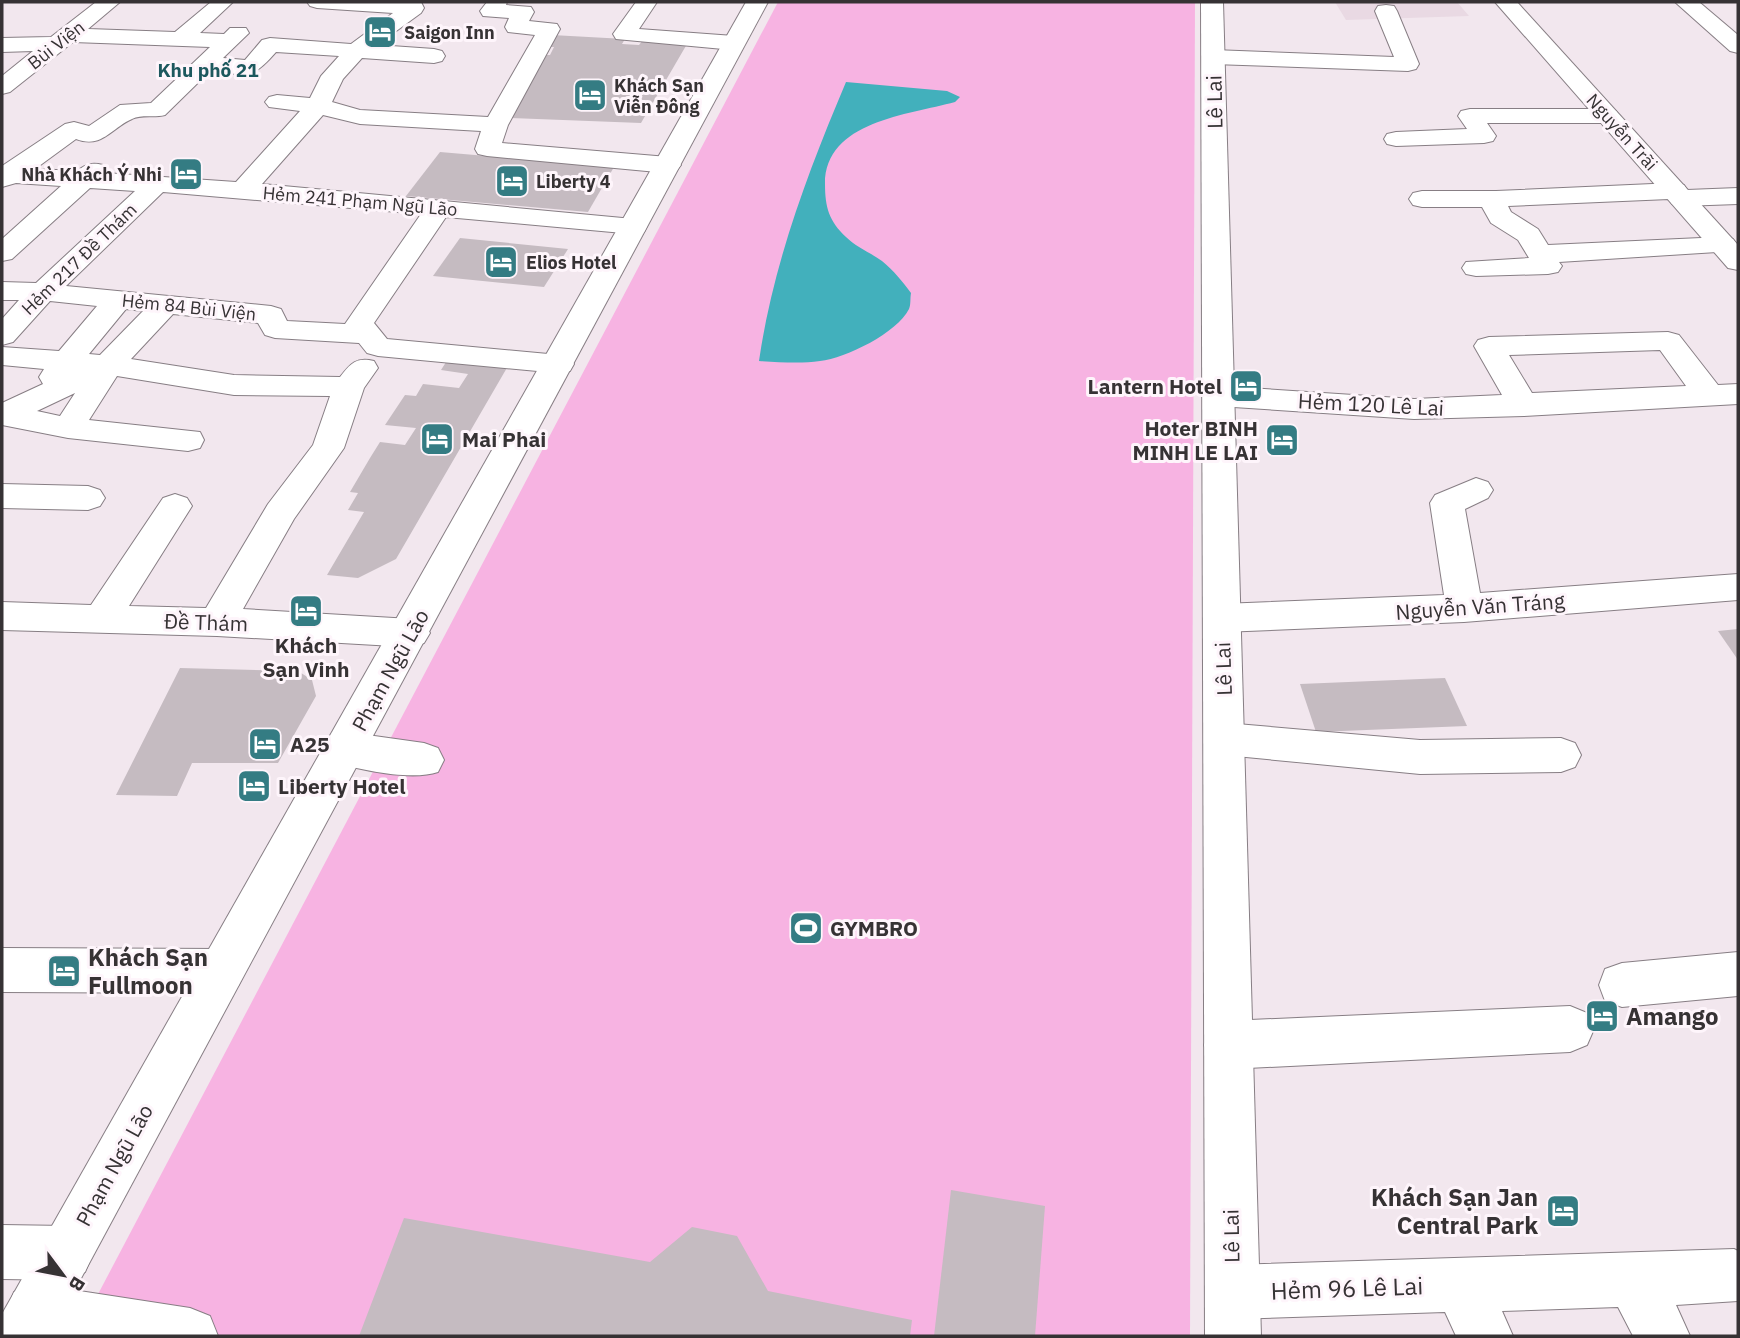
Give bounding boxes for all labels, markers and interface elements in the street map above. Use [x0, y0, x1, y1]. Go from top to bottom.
hotel icon: Saigon Inn [361, 13, 399, 51]
street label: Bùi Viện [23, 16, 89, 74]
place label: Saigon Inn [404, 21, 495, 44]
district label: Khu phố 21 [157, 58, 259, 82]
place label: Khách Sạn Viễn Đông [614, 74, 704, 118]
street label: Lê Lai [1200, 75, 1228, 129]
hotel icon: Khách Sạn Viễn Đông [571, 76, 609, 114]
street label: Nguyễn Trãi [1581, 89, 1663, 175]
hotel icon: Nhà Khách Ý Nhi [167, 155, 205, 193]
place label: Nhà Khách Ý Nhi [21, 162, 162, 186]
hotel icon: Liberty 4 [493, 162, 531, 200]
place label: Liberty 4 [536, 170, 611, 193]
street label: Hẻm 241 Phạm Ngũ Lão [262, 181, 458, 221]
street label: Hẻm 217 Ðề Thám [17, 198, 141, 320]
hotel icon: Elios Hotel [482, 243, 520, 281]
place label: Elios Hotel [526, 251, 617, 274]
street label: Hẻm 84 Bùi Viện [121, 289, 257, 325]
hotel icon: Lantern Hotel [1227, 367, 1265, 405]
place label: Lantern Hotel [1088, 372, 1222, 400]
street label: Hẻm 120 Lê Lai [1297, 386, 1445, 422]
place label: Hoter BINH MINH LE LAI [1133, 414, 1258, 466]
hotel icon: Mai Phai [418, 420, 456, 458]
hotel icon: Hoter BINH MINH LE LAI [1263, 421, 1301, 459]
place label: Mai Phai [462, 425, 546, 453]
street label: Nguyễn Văn Tráng [1394, 586, 1566, 626]
hotel icon: Khách Sạn Vinh [287, 592, 325, 630]
street label: Phạm Ngũ Lão [345, 604, 435, 736]
street label: Ðề Thám [163, 607, 249, 637]
place label: Khách Sạn Vinh [262, 631, 350, 683]
street label: Lê Lai [1208, 642, 1238, 696]
hotel icon: A25 [246, 725, 284, 763]
place label: A25 [290, 730, 330, 758]
hotel icon: Liberty Hotel [235, 767, 273, 805]
place label: Liberty Hotel [278, 772, 406, 800]
sports icon: GYMBRO [787, 909, 825, 947]
place label: GYMBRO [830, 914, 918, 942]
place label: Khách Sạn Fullmoon [88, 941, 208, 1001]
hotel icon: Khách Sạn Fullmoon [45, 952, 83, 990]
hotel icon: Amango [1583, 997, 1621, 1035]
place label: Amango [1626, 1000, 1719, 1032]
street label: Phạm Ngũ Lão [69, 1099, 159, 1231]
place label: Khách Sạn Jan Central Park [1371, 1181, 1538, 1241]
hotel icon: Khách Sạn Jan Central Park [1544, 1192, 1582, 1230]
street label: Lê Lai [1217, 1209, 1245, 1263]
north arrow [28, 1240, 98, 1310]
street label: Hẻm 96 Lê Lai [1270, 1269, 1424, 1307]
text: B [64, 1272, 91, 1296]

